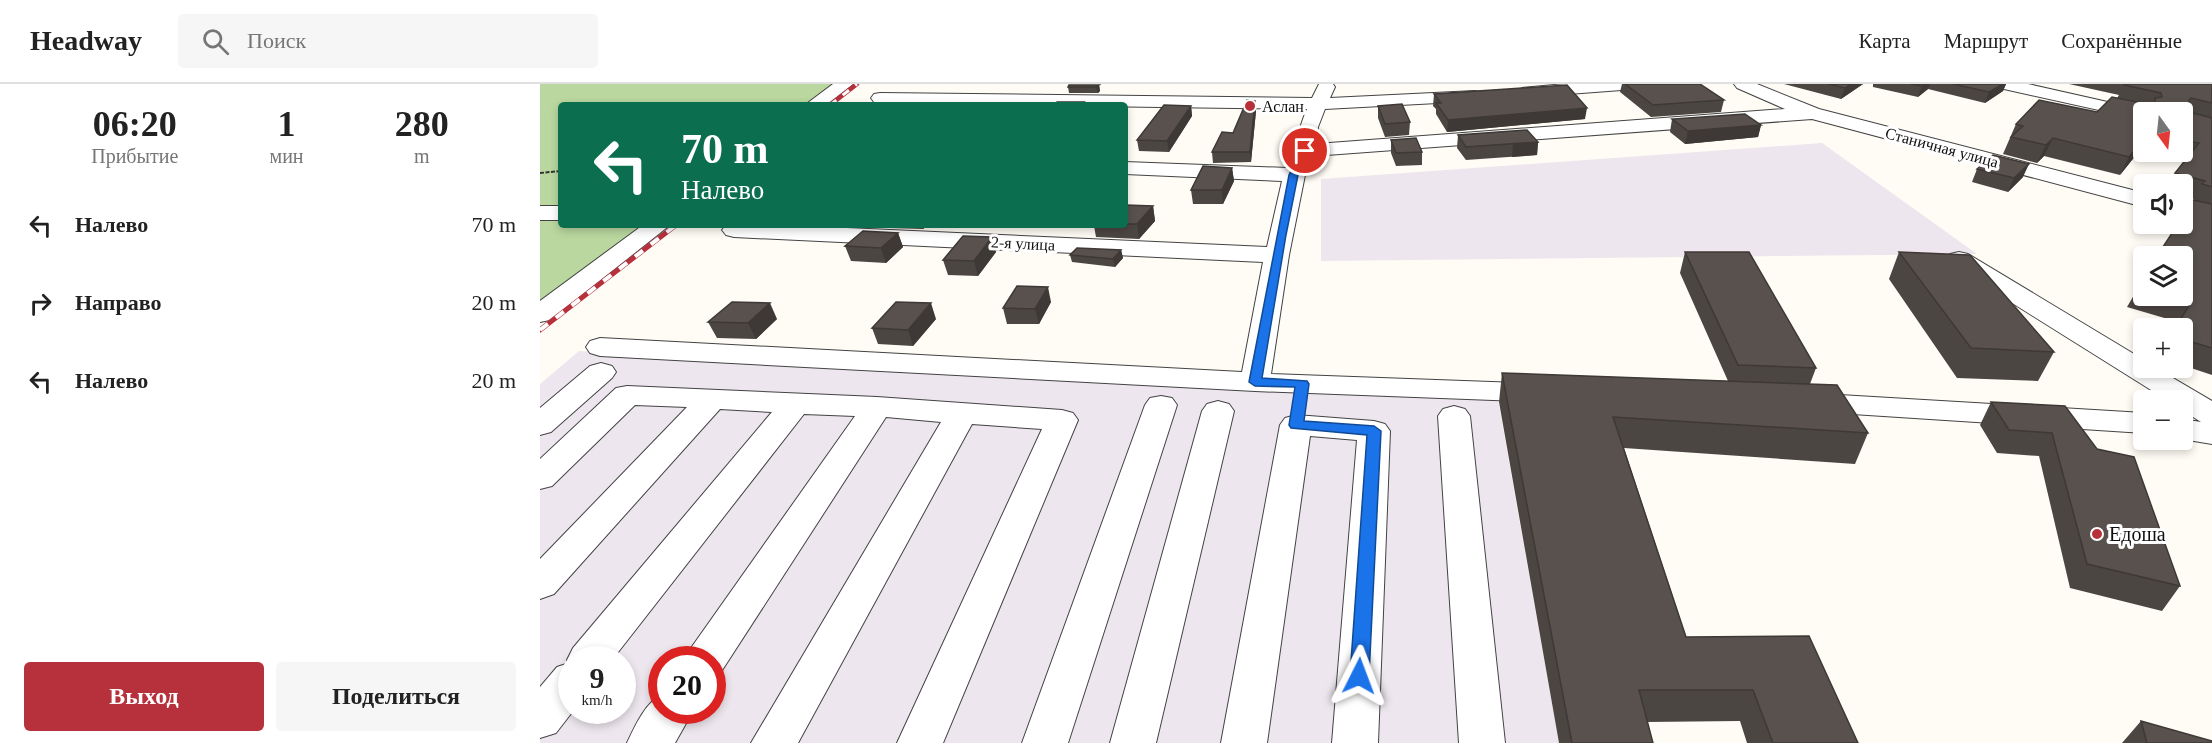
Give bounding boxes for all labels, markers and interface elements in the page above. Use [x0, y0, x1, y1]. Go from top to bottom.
search box [178, 14, 598, 68]
text: Headway [30, 25, 142, 56]
icon: search [199, 25, 232, 58]
text: Поиск [247, 28, 306, 53]
text: Карта [1859, 29, 1911, 53]
text: Маршрут [1944, 29, 2028, 53]
text: Сохранённые [2061, 29, 2182, 53]
place label: Аслан [1262, 98, 1304, 115]
marker: Аслан [1243, 99, 1257, 113]
north arrow [2133, 102, 2193, 162]
map controls [2133, 102, 2193, 450]
text: 06:20 [93, 104, 177, 144]
text: 1 [278, 104, 296, 144]
text: 280 [395, 104, 449, 144]
street label: Станичная улица [1883, 124, 2000, 172]
pin [1279, 125, 1330, 176]
icon: left [582, 126, 660, 204]
text: 70 m [681, 126, 769, 172]
icon: arrive [1288, 134, 1321, 167]
text: Прибытие [91, 145, 178, 167]
text: мин [270, 145, 304, 167]
text: m [414, 145, 430, 167]
button: sound [2133, 174, 2193, 234]
text: Налево [681, 175, 764, 205]
icon: left [24, 209, 57, 242]
text: Налево [75, 212, 148, 237]
text: 70 m [471, 212, 516, 237]
street label: 2-я улица [990, 233, 1055, 255]
button: layers [2133, 246, 2193, 306]
icon: right [24, 287, 57, 320]
text: Направо [75, 290, 161, 315]
text: 20 m [471, 290, 516, 315]
button: + [2133, 318, 2193, 378]
icon: left [24, 365, 57, 398]
text: Налево [75, 368, 148, 393]
text: 20 m [471, 368, 516, 393]
button: − [2133, 390, 2193, 450]
place label: Едоша [2109, 523, 2166, 546]
marker: Едоша [2090, 527, 2104, 541]
position arrow [1327, 644, 1391, 708]
speed limit sign: 20 [648, 646, 726, 724]
text: 9 [590, 661, 605, 694]
button: Выход [24, 662, 264, 731]
button: Поделиться [276, 662, 516, 731]
text: km/h [582, 692, 612, 708]

